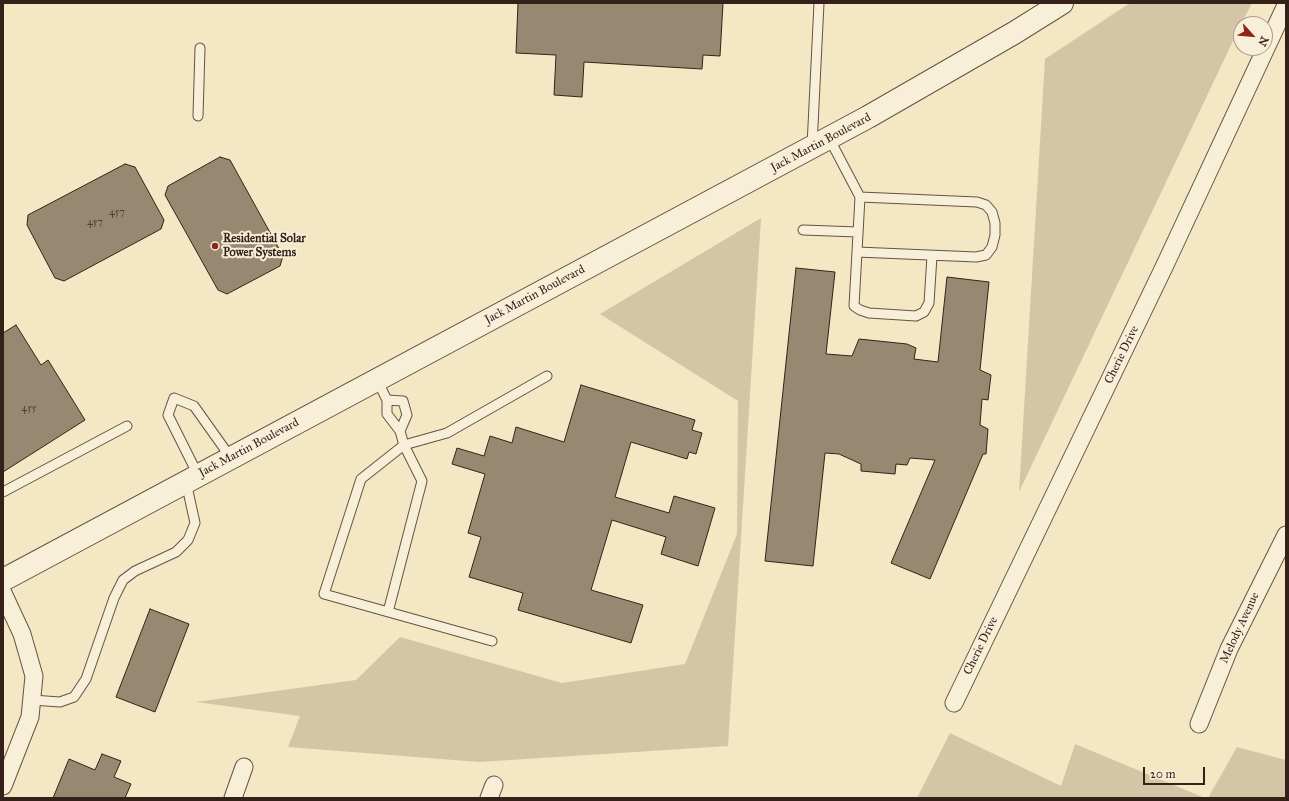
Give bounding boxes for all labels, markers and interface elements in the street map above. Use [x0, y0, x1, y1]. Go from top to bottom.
north arrow [1233, 16, 1273, 56]
text: N [1255, 34, 1271, 48]
street label: Jack Martin Boulevard [768, 111, 874, 175]
house number: 457 [109, 207, 125, 219]
house number: 457 [87, 217, 103, 229]
place label: Residential Solar Power Systems [223, 232, 306, 260]
marker: Residential Solar Power Systems [210, 241, 220, 251]
street label: Jack Martin Boulevard [482, 263, 588, 327]
street label: Cherie Drive [1102, 324, 1142, 386]
house number: 455 [22, 403, 36, 415]
street label: Jack Martin Boulevard [196, 416, 302, 480]
street label: Melody Avenue [1217, 590, 1263, 666]
street label: Cherie Drive [961, 615, 1001, 677]
scale bar [1145, 759, 1207, 785]
text: 20 m [1150, 767, 1176, 781]

